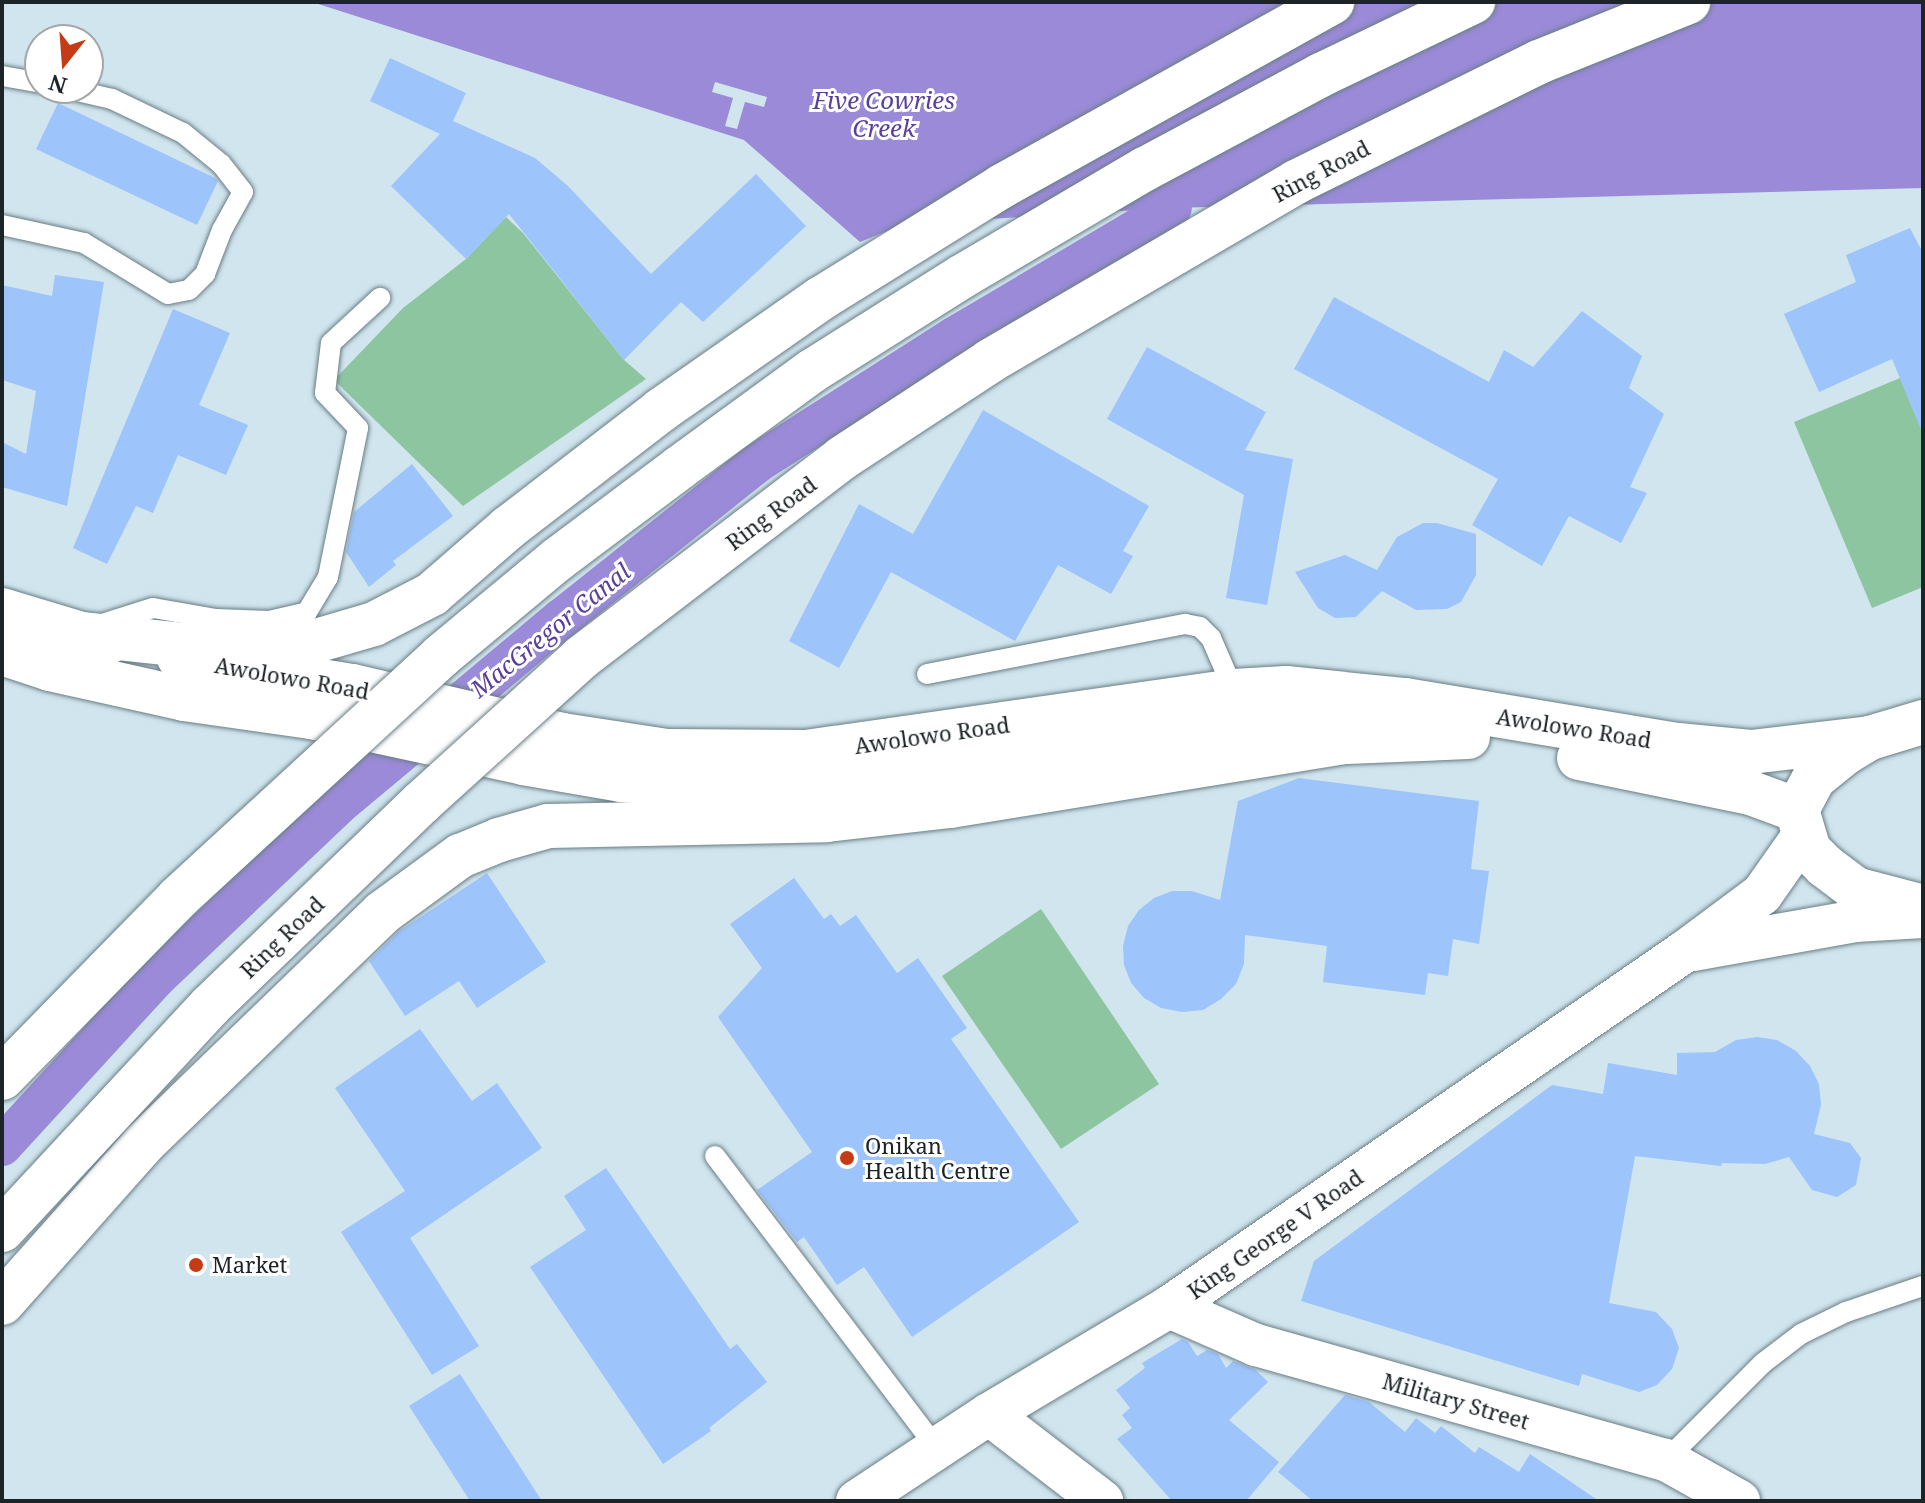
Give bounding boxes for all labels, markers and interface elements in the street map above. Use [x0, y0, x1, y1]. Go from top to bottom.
north arrow [24, 24, 104, 104]
text: N [45, 68, 70, 102]
water label: Five Cowries Creek [813, 86, 955, 142]
street label: Ring Road [1268, 134, 1374, 208]
street label: Ring Road [721, 470, 821, 556]
water label: MacGregor Canal [464, 557, 636, 703]
street label: Awolowo Road [213, 651, 371, 705]
street label: Awolowo Road [1495, 703, 1653, 753]
street label: Awolowo Road [853, 711, 1011, 759]
street label: Ring Road [235, 891, 329, 983]
place label: Onikan Health Centre [865, 1132, 1010, 1184]
marker: Onikan Health Centre [836, 1147, 858, 1169]
street label: King George V Road [1182, 1164, 1368, 1304]
place label: Market [212, 1252, 287, 1278]
marker: Market [187, 1256, 205, 1274]
street label: Military Street [1380, 1367, 1532, 1435]

